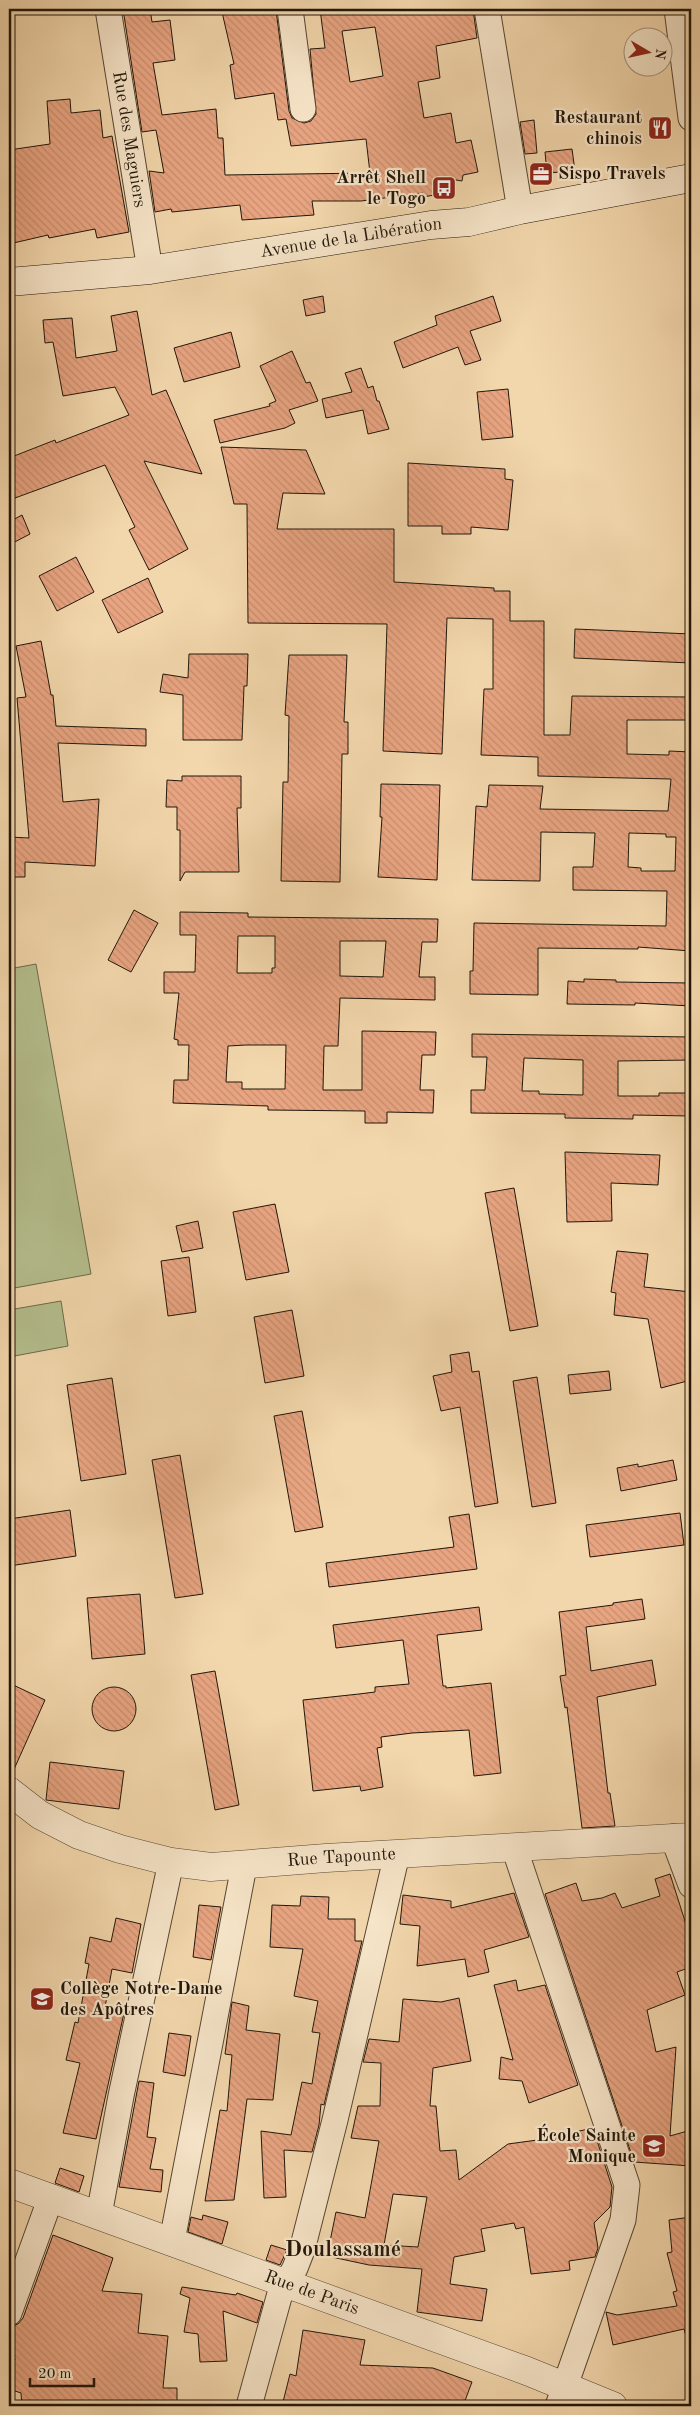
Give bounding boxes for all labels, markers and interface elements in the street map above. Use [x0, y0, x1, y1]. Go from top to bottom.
north arrow [622, 28, 672, 78]
text: N [652, 47, 668, 61]
street label: Rue des Maguiers [109, 70, 149, 209]
place label: Restaurant chinois [554, 109, 642, 148]
restaurant icon: Restaurant chinois [647, 115, 673, 141]
office icon: Sispo Travels [528, 161, 554, 187]
place label: Sispo Travels [558, 165, 666, 183]
place label: Arrêt Shell le Togo [336, 169, 426, 208]
bus stop icon: Arrêt Shell le Togo [431, 175, 457, 201]
street label: Avenue de la Libération [258, 215, 443, 261]
street label: Rue Tapounte [286, 1845, 396, 1870]
place label: Collège Notre-Dame des Apôtres [60, 1980, 223, 2019]
school or university icon: Collège Notre-Dame des Apôtres [29, 1986, 55, 2012]
place label: École Sainte Monique [536, 2123, 636, 2166]
school or university icon: École Sainte Monique [641, 2133, 667, 2159]
district label: Doulassamé [285, 2239, 401, 2261]
street label: Rue de Paris [262, 2268, 361, 2318]
scale bar [30, 2355, 94, 2387]
text: 20 m [38, 2367, 72, 2382]

